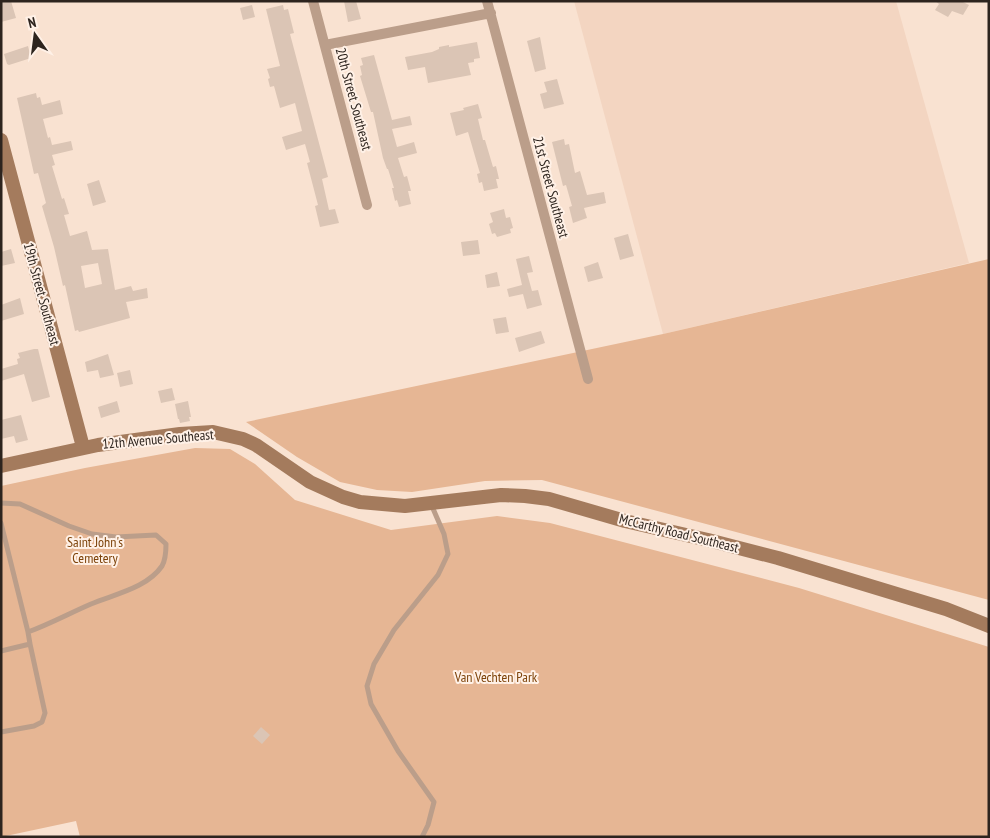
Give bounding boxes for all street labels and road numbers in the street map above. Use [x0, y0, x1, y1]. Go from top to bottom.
street label: 20th Street Southeast [332, 46, 376, 152]
street label: 21st Street Southeast [529, 134, 573, 240]
street label: 19th Street Southeast [20, 241, 64, 347]
street label: 12th Avenue Southeast [102, 425, 215, 453]
street label: McCarthy Road Southeast [617, 509, 741, 557]

